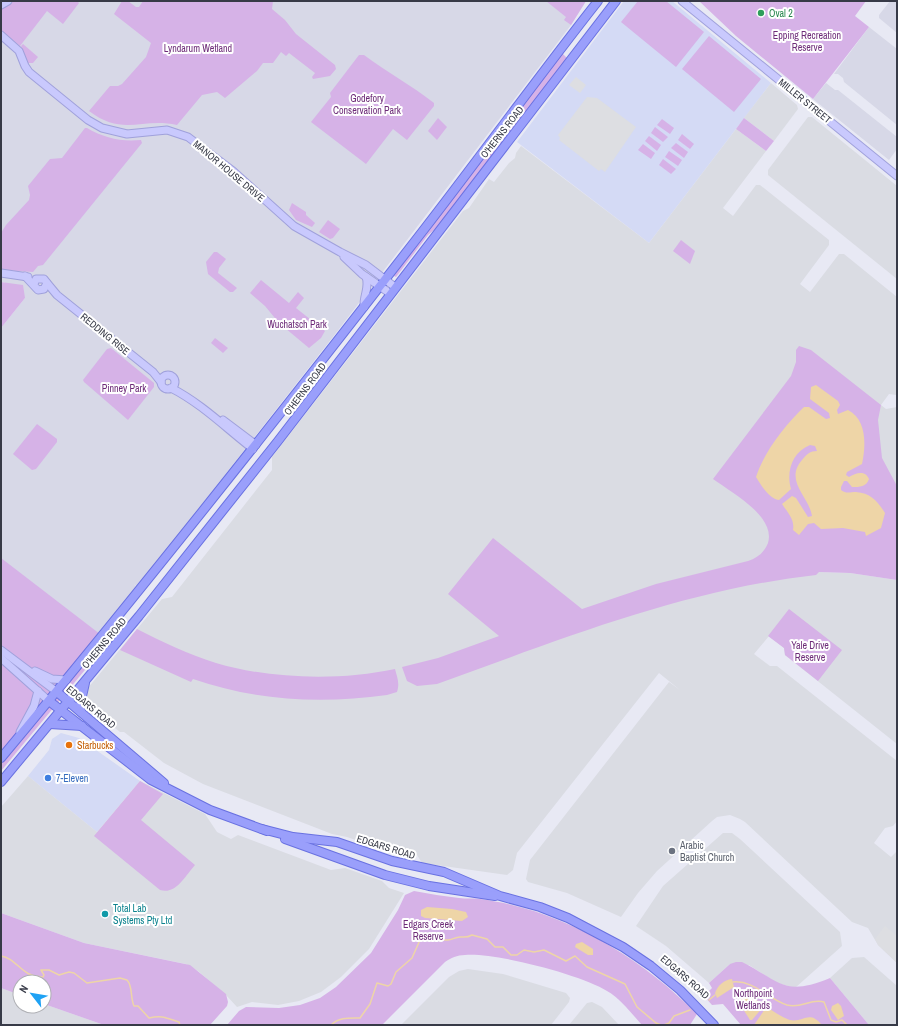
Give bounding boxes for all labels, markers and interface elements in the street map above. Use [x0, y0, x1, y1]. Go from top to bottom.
place label: Oval 2 [769, 7, 793, 20]
marker: Oval 2 [756, 8, 766, 18]
park label: Epping Recreation Reserve [773, 29, 841, 54]
park label: Lyndarum Wetland [164, 42, 232, 55]
street label: MILLER STREET [776, 76, 834, 126]
park label: Godefory Conservation Park [333, 92, 402, 117]
street label: O'HERNS ROAD [478, 103, 526, 161]
street label: MANOR HOUSE DRIVE [191, 137, 267, 205]
street label: REDDING RISE [78, 310, 132, 358]
park label: Wuchatsch Park [267, 318, 328, 331]
street label: O'HERNS ROAD [281, 360, 329, 418]
park label: Pinney Park [102, 382, 147, 395]
street label: O'HERNS ROAD [79, 615, 129, 671]
park label: Yale Drive Reserve [791, 639, 829, 664]
street label: EDGARS ROAD [64, 683, 118, 732]
place label: Starbucks [77, 739, 113, 752]
marker: Starbucks [64, 740, 74, 750]
place label: 7-Eleven [56, 772, 88, 785]
marker: 7-Eleven [43, 773, 53, 783]
street label: EDGARS ROAD [355, 832, 417, 862]
place label: Arabic Baptist Church [679, 839, 734, 864]
marker: Arabic Baptist Church [667, 846, 677, 856]
place label: Total Lab Systems Pty Ltd [113, 902, 172, 927]
marker: Total Lab Systems Pty Ltd [100, 909, 110, 919]
park label: Edgars Creek Reserve [403, 918, 454, 943]
street label: EDGARS ROAD [658, 952, 712, 1002]
north arrow [12, 974, 52, 1014]
text: N [16, 982, 31, 995]
park label: Northpoint Wetlands [734, 987, 773, 1012]

